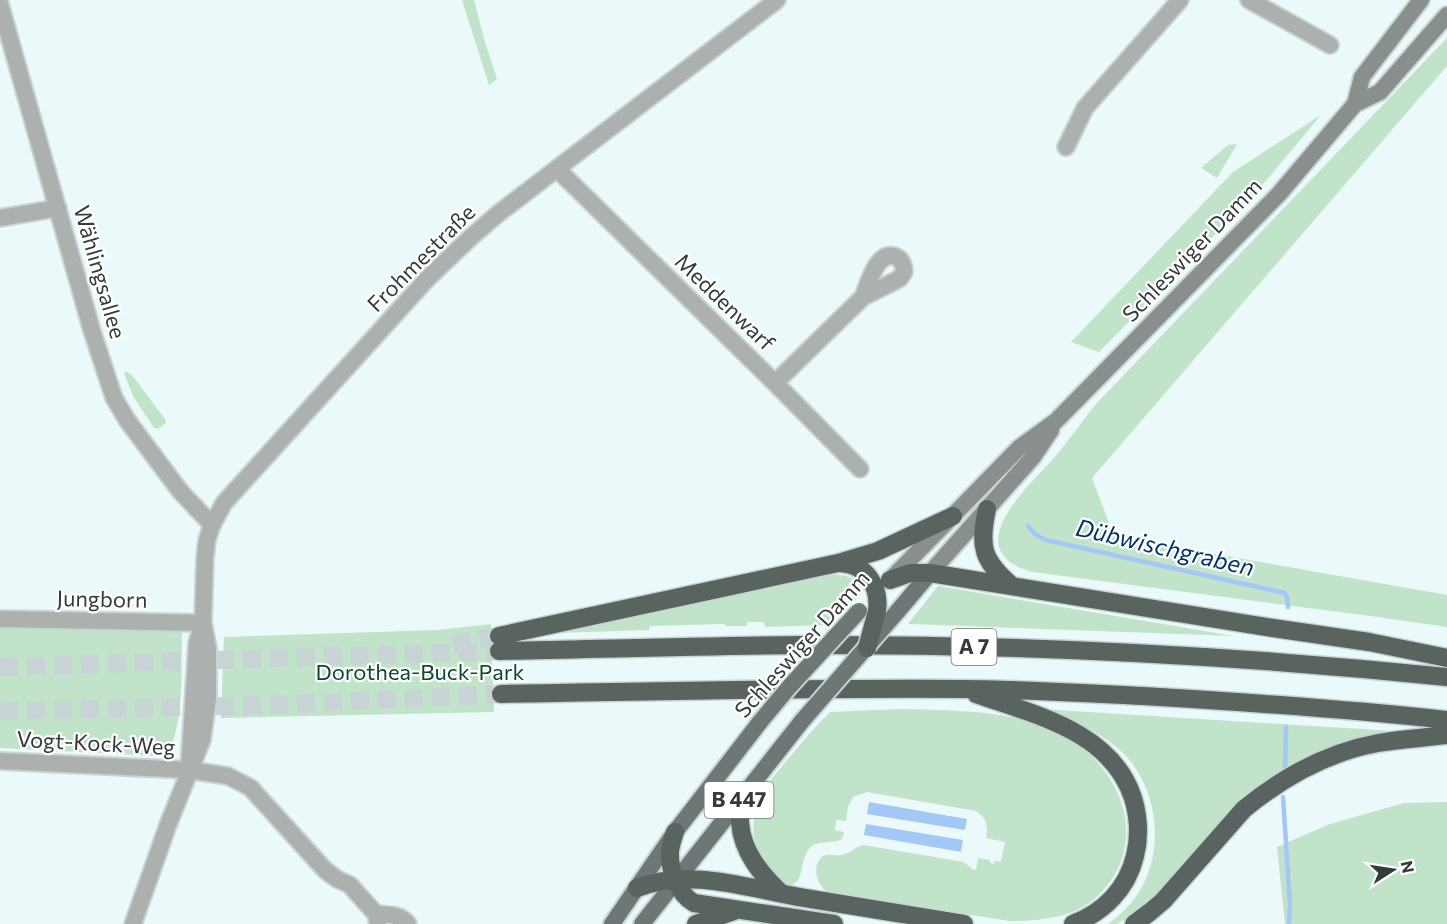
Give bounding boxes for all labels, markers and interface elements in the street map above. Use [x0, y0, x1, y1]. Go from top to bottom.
street label: Schleswiger Damm [1116, 172, 1267, 327]
street label: Frohmestraße [361, 198, 480, 317]
street label: Wählingsallee [69, 202, 132, 341]
street label: Meddenwarf [670, 247, 781, 356]
water label: Dübwischgraben [1073, 512, 1257, 581]
street label: Schleswiger Damm [728, 564, 875, 723]
street label: Jungborn [56, 584, 148, 613]
road number: A 7 [952, 629, 996, 665]
park label: Dorothea-Buck-Park [316, 658, 525, 685]
street label: Vogt-Kock-Weg [16, 725, 176, 760]
road number: B 447 [704, 782, 774, 818]
north arrow [1363, 840, 1423, 900]
text: N [1398, 859, 1419, 875]

